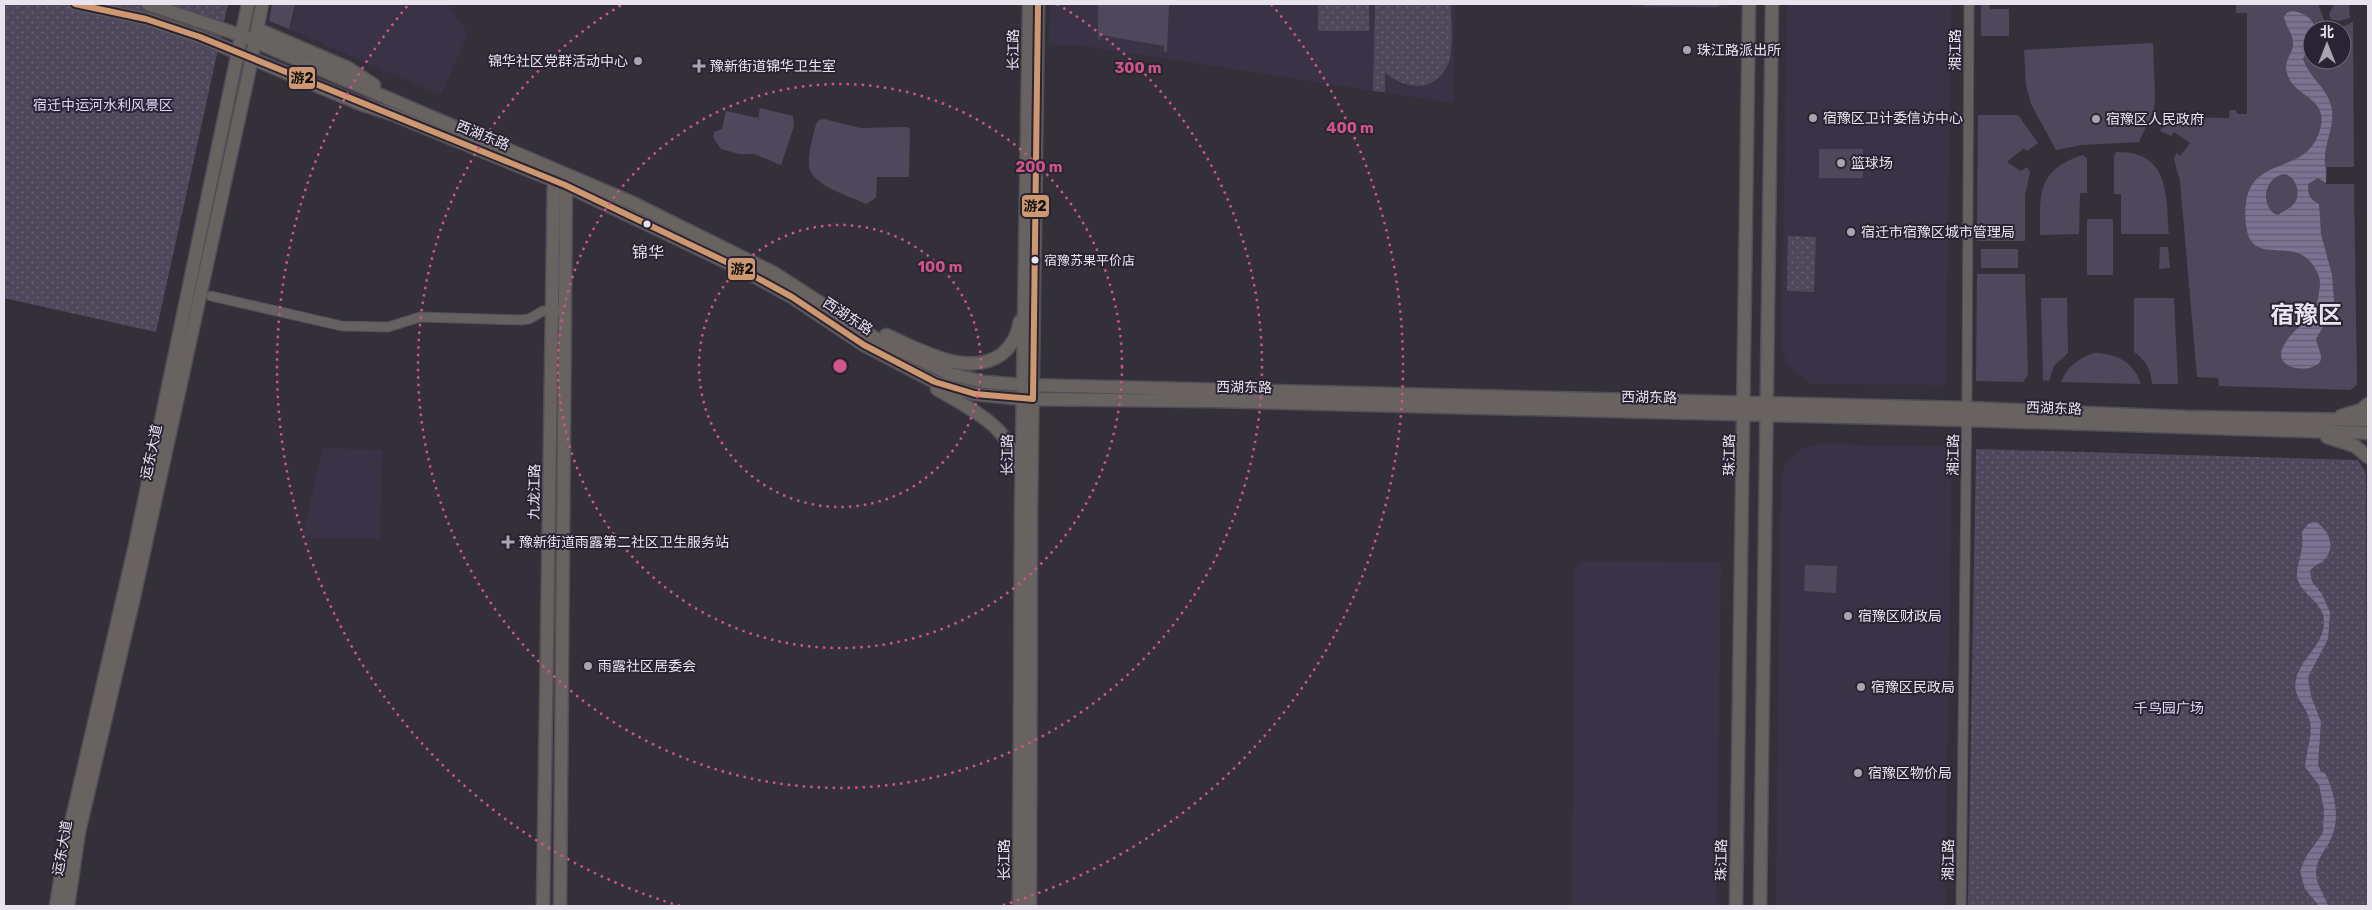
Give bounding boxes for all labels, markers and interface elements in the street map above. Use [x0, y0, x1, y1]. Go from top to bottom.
north arrow [2302, 20, 2352, 70]
text: 北 [2320, 24, 2334, 41]
street label: 长江路 [1005, 29, 1022, 71]
street label: 湘江路 [1947, 29, 1964, 71]
place label: 珠江路派出所 [1697, 42, 1781, 59]
marker: 珠江路派出所 [1681, 44, 1693, 56]
place label: 锦华社区党群活动中心 [488, 53, 628, 70]
marker: 锦华社区党群活动中心 [632, 55, 644, 67]
place label: 豫新街道锦华卫生室 [710, 58, 836, 75]
marker: 豫新街道锦华卫生室 [692, 59, 706, 73]
text: 300 m [1114, 59, 1162, 77]
line badge: 游2 [288, 66, 316, 90]
text: 游2 [290, 70, 314, 87]
park label: 宿迁中运河水利风景区 [33, 97, 173, 114]
place label: 宿豫区卫计委信访中心 [1823, 110, 1963, 127]
place label: 宿豫区人民政府 [2106, 111, 2204, 128]
marker: 宿豫区卫计委信访中心 [1807, 112, 1819, 124]
marker: 宿豫区人民政府 [2090, 113, 2102, 125]
street label: 西湖东路 [454, 117, 512, 154]
text: 400 m [1326, 119, 1374, 137]
place label: 篮球场 [1851, 155, 1893, 172]
marker: 篮球场 [1835, 157, 1847, 169]
text: 200 m [1015, 158, 1063, 176]
line badge: 游2 [1021, 194, 1050, 218]
text: 游2 [1023, 198, 1047, 215]
unlabelled marker [642, 219, 652, 229]
place label: 宿迁市宿豫区城市管理局 [1861, 224, 2015, 241]
marker: 宿迁市宿豫区城市管理局 [1845, 226, 1857, 238]
district label: 锦华 [632, 243, 664, 262]
place label: 宿豫苏果平价店 [1044, 253, 1135, 268]
marker: 宿豫苏果平价店 [1030, 255, 1040, 265]
line badge: 游2 [727, 257, 756, 281]
text: 100 m [918, 258, 962, 276]
text: 游2 [730, 261, 754, 278]
street label: 西湖东路 [820, 294, 876, 339]
district label: 宿豫区 [2270, 301, 2342, 329]
centre of rings [831, 357, 849, 375]
street label: 西湖东路 [1216, 379, 1272, 396]
street label: 西湖东路 [1621, 389, 1677, 406]
street label: 西湖东路 [2026, 399, 2082, 418]
street label: 运东大道 [137, 423, 166, 481]
street label: 长江路 [999, 434, 1016, 476]
street label: 珠江路 [1721, 434, 1738, 476]
street label: 湘江路 [1945, 434, 1962, 476]
street label: 九龙江路 [526, 464, 543, 520]
place label: 豫新街道雨露第二社区卫生服务站 [519, 534, 729, 551]
marker: 豫新街道雨露第二社区卫生服务站 [501, 535, 515, 549]
place label: 宿豫区财政局 [1858, 608, 1942, 625]
marker: 宿豫区财政局 [1842, 610, 1854, 622]
place label: 雨露社区居委会 [598, 658, 696, 675]
marker: 雨露社区居委会 [582, 660, 594, 672]
place label: 宿豫区民政局 [1871, 679, 1955, 696]
marker: 宿豫区民政局 [1855, 681, 1867, 693]
park label: 千鸟园广场 [2134, 700, 2204, 717]
place label: 宿豫区物价局 [1868, 765, 1952, 782]
marker: 宿豫区物价局 [1852, 767, 1864, 779]
street label: 运东大道 [49, 819, 76, 877]
street label: 长江路 [996, 839, 1013, 881]
street label: 珠江路 [1713, 839, 1730, 881]
street label: 湘江路 [1940, 839, 1957, 881]

